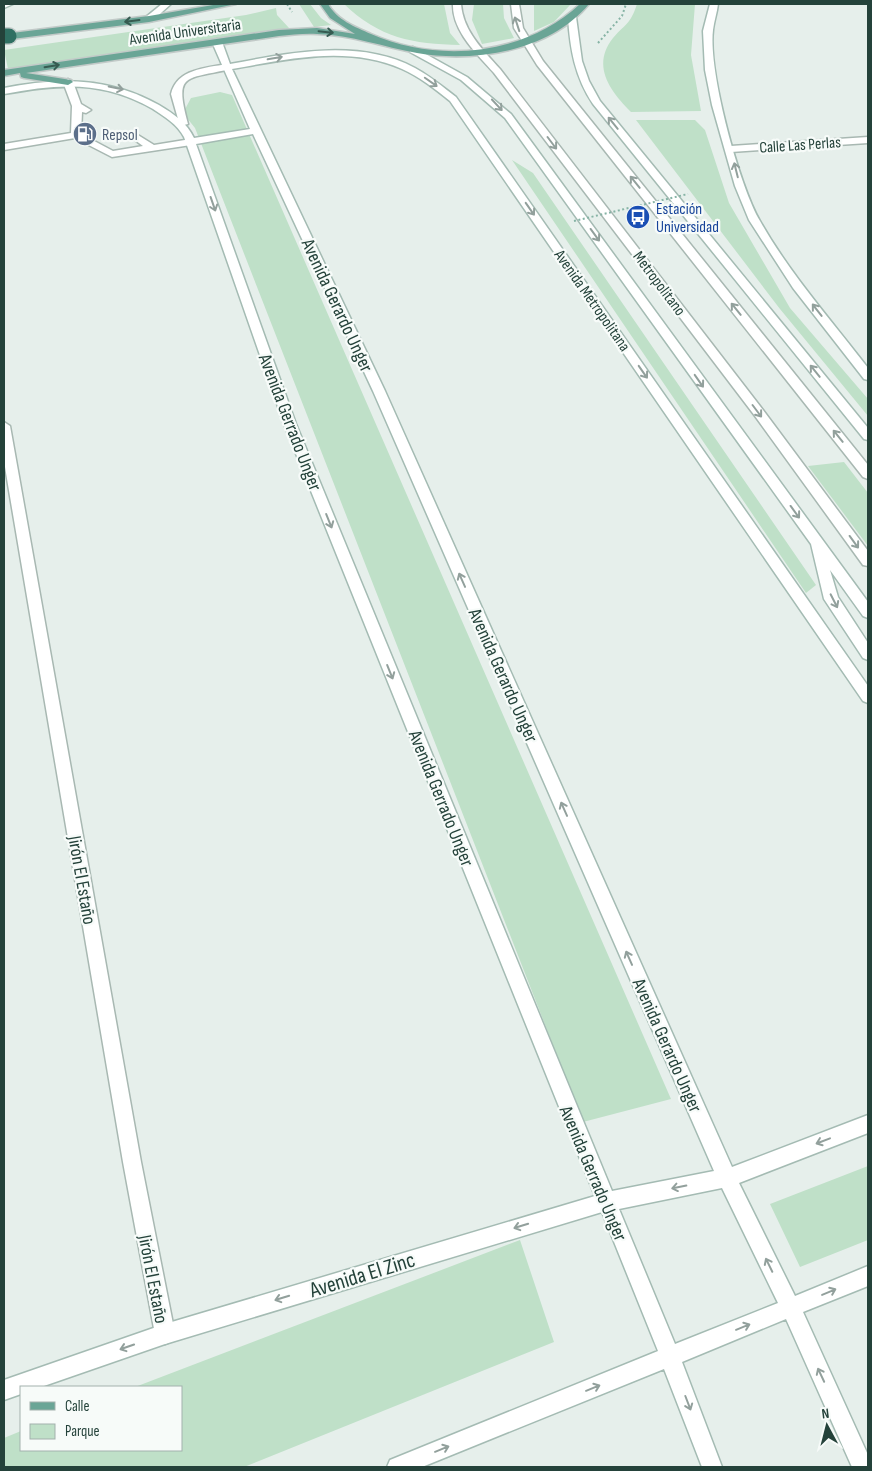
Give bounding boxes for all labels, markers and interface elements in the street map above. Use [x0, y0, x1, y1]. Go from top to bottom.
street label: Avenida Universitaria [127, 15, 242, 50]
one-way arrow [124, 16, 140, 26]
one-way arrow [512, 16, 522, 32]
one-way arrow [317, 27, 333, 37]
one-way arrow [267, 53, 283, 63]
one-way arrow [44, 61, 60, 71]
one-way arrow [424, 77, 438, 87]
one-way arrow [107, 84, 123, 93]
one-way arrow [491, 99, 503, 111]
one-way arrow [608, 117, 619, 130]
fuel station icon: Repsol [72, 121, 98, 147]
place label: Repsol [102, 126, 138, 145]
street label: Calle Las Perlas [759, 133, 842, 158]
one-way arrow [547, 136, 558, 149]
one-way arrow [731, 163, 741, 179]
one-way arrow [629, 176, 640, 189]
one-way arrow [209, 196, 218, 212]
place label: Estación Universidad [656, 200, 719, 237]
one-way arrow [525, 202, 535, 216]
bus stop icon: Estación Universidad [625, 204, 651, 230]
one-way arrow [590, 228, 600, 242]
street label: Avenida Gerardo Unger [295, 234, 378, 376]
street label: Avenida Metropolitana [549, 246, 634, 355]
street label: Metropolitano [628, 248, 689, 320]
one-way arrow [731, 303, 742, 316]
one-way arrow [811, 304, 822, 317]
street label: Avenida Gerrado Unger [253, 350, 326, 495]
one-way arrow [638, 365, 648, 379]
one-way arrow [810, 365, 821, 378]
one-way arrow [694, 374, 704, 388]
one-way arrow [752, 404, 763, 417]
one-way arrow [832, 430, 843, 443]
one-way arrow [790, 505, 801, 518]
one-way arrow [325, 513, 335, 528]
one-way arrow [849, 535, 859, 549]
one-way arrow [457, 573, 467, 588]
one-way arrow [830, 593, 839, 608]
street label: Avenida Gerardo Unger [462, 604, 543, 747]
one-way arrow [386, 664, 396, 679]
street label: Avenida Gerrado Unger [402, 726, 479, 870]
one-way arrow [558, 802, 568, 817]
street label: Jirón El Estaño [62, 833, 101, 926]
one-way arrow [624, 951, 634, 966]
street label: Avenida Gerardo Unger [626, 974, 707, 1117]
street label: Avenida Gerrado Unger [553, 1102, 632, 1245]
one-way arrow [815, 1138, 830, 1147]
one-way arrow [671, 1183, 687, 1193]
one-way arrow [514, 1222, 530, 1232]
street label: Jirón El Estaño [132, 1232, 172, 1326]
street label: Avenida El Zinc [305, 1247, 419, 1305]
one-way arrow [764, 1257, 774, 1272]
one-way arrow [821, 1287, 836, 1296]
one-way arrow [274, 1294, 290, 1304]
one-way arrow [736, 1322, 751, 1331]
one-way arrow [120, 1343, 135, 1352]
one-way arrow [816, 1368, 825, 1383]
one-way arrow [585, 1383, 600, 1392]
legend [20, 1386, 182, 1451]
one-way arrow [684, 1395, 693, 1410]
text: Calle [65, 1397, 89, 1416]
north arrow [802, 1401, 852, 1451]
text: N [821, 1405, 830, 1422]
text: Parque [65, 1422, 100, 1441]
one-way arrow [434, 1444, 449, 1453]

